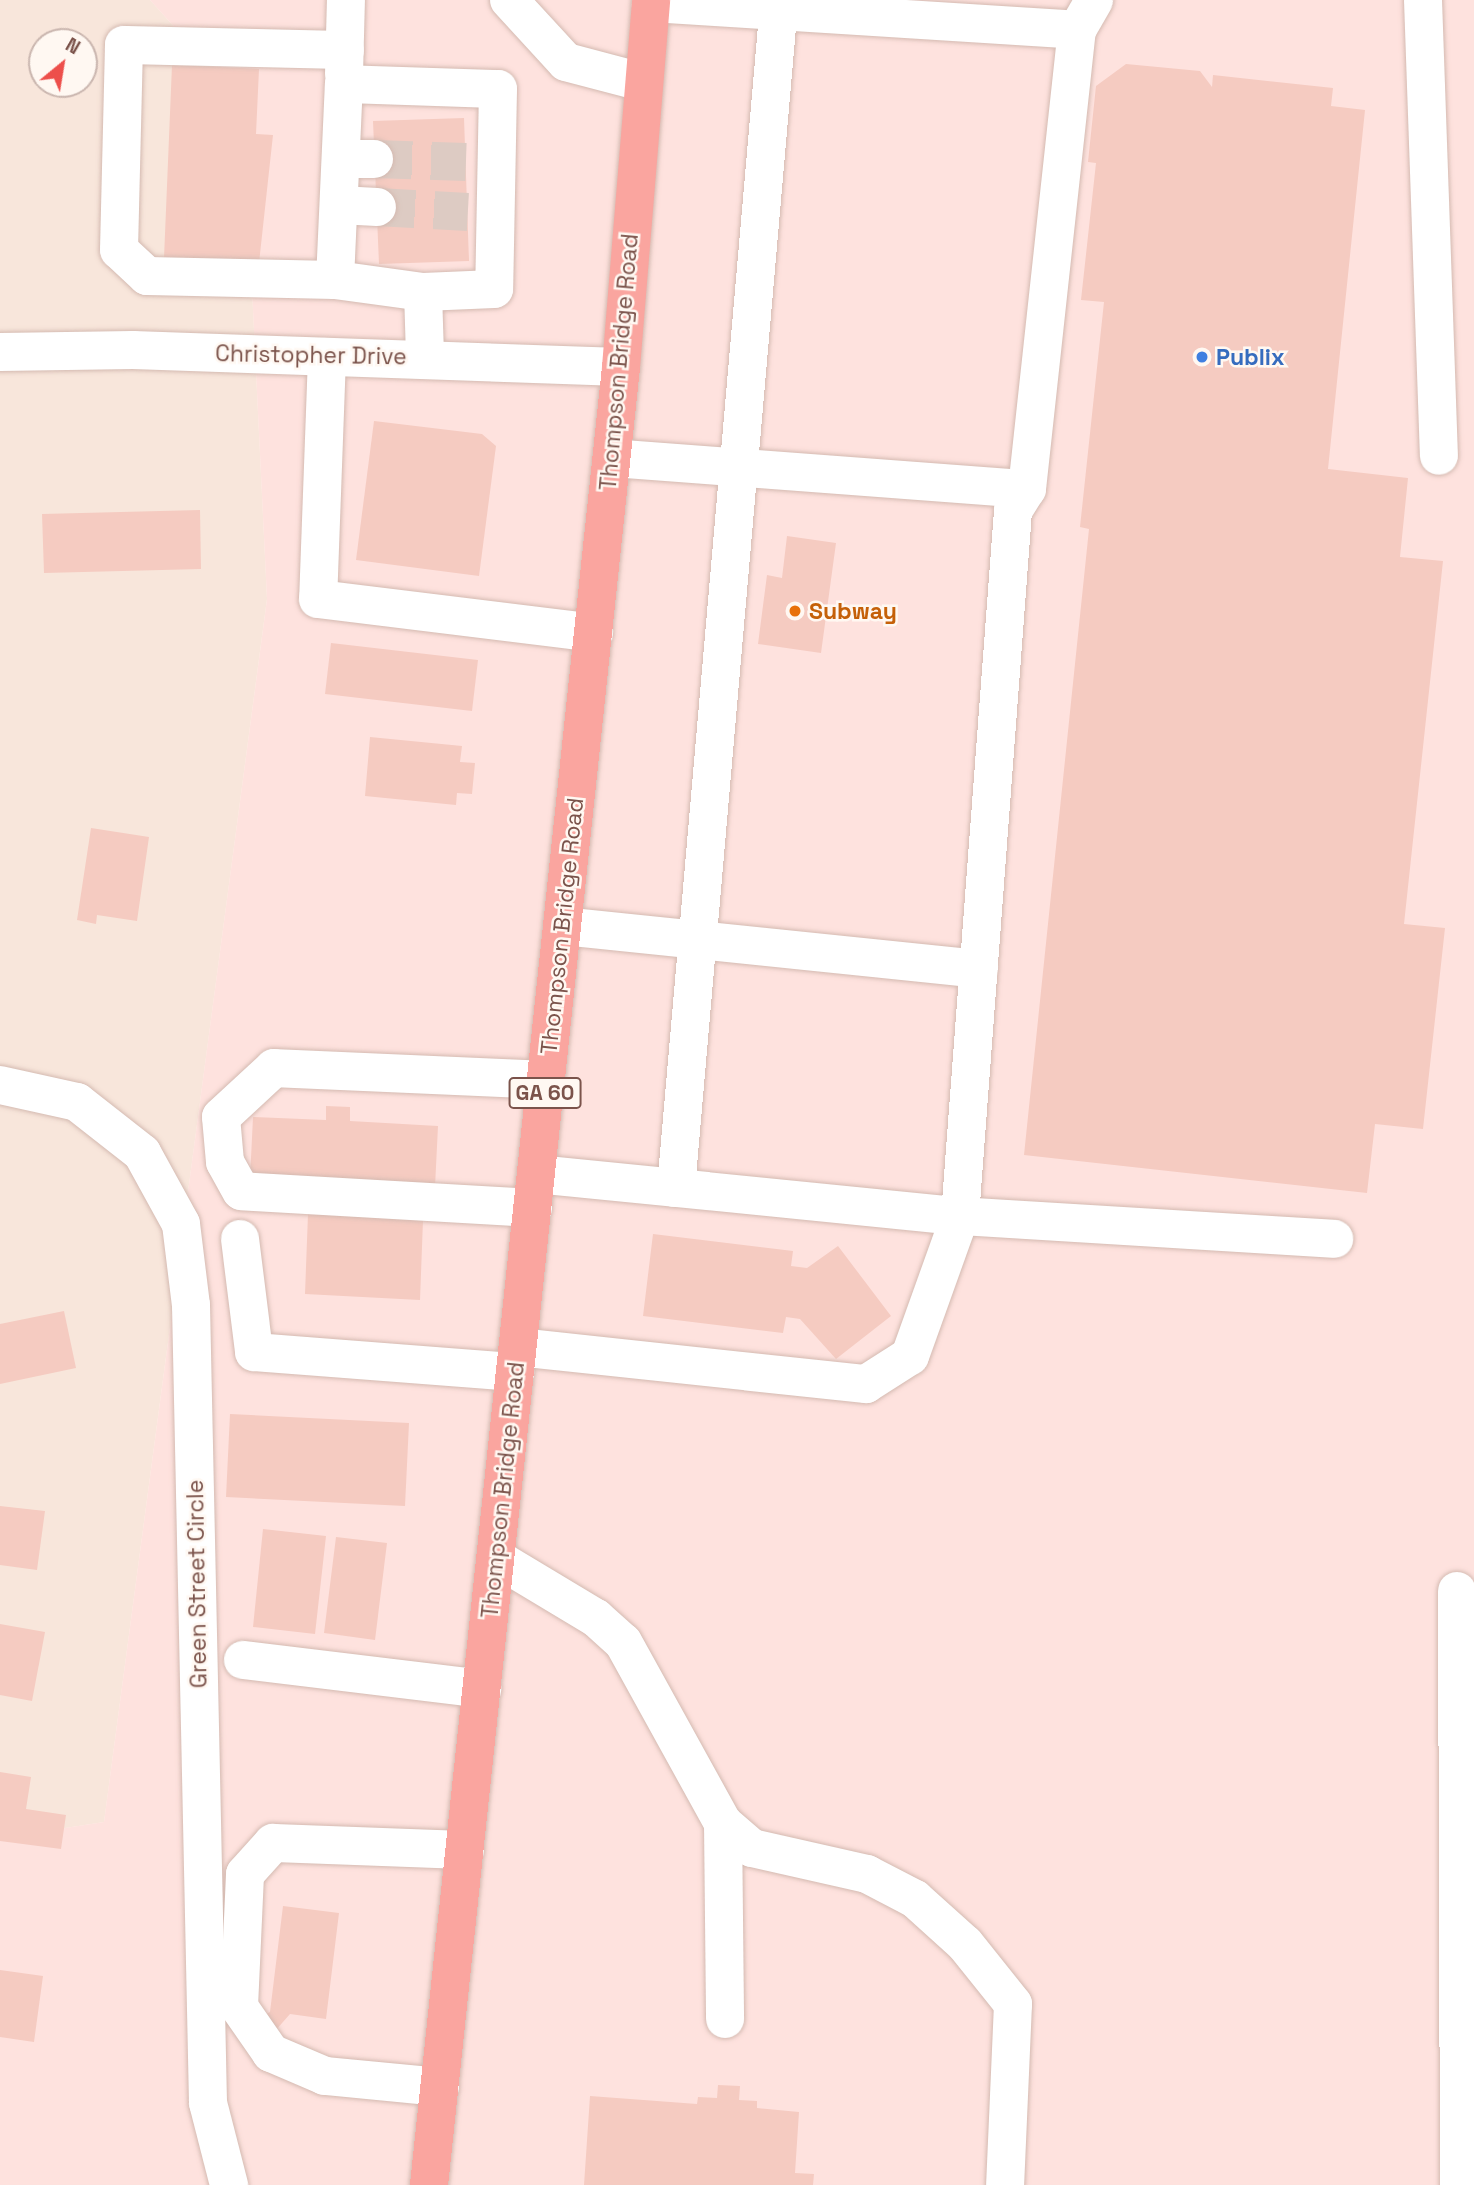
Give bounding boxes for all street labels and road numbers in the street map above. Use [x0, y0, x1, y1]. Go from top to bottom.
street label: Thompson Bridge Road [594, 232, 644, 492]
street label: Christopher Drive [215, 340, 407, 370]
street label: Thompson Bridge Road [535, 796, 589, 1056]
road number: GA 60 [508, 1076, 582, 1110]
street label: Thompson Bridge Road [476, 1360, 530, 1620]
street label: Green Street Circle [181, 1479, 213, 1689]

